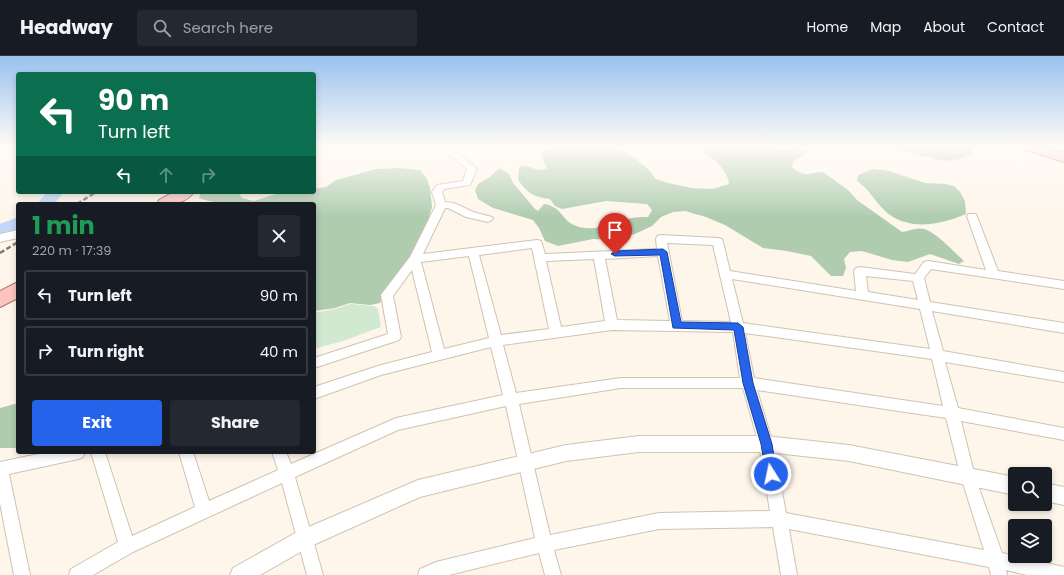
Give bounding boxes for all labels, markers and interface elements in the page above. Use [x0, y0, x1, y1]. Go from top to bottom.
search box [137, 10, 417, 46]
text: Headway [20, 14, 113, 41]
icon: search [151, 17, 173, 39]
text: Search here [183, 17, 273, 38]
text: Home [806, 17, 848, 37]
text: Map [870, 17, 901, 37]
text: About [923, 17, 965, 37]
text: Contact [987, 17, 1044, 37]
text: 90 m [98, 81, 169, 120]
icon: left [32, 88, 84, 140]
text: Turn left [98, 119, 170, 144]
icon: left [113, 164, 135, 186]
icon: ahead [155, 164, 177, 186]
icon: right [197, 164, 219, 186]
text: 1 min [32, 209, 95, 242]
pin [598, 213, 632, 254]
button: close [258, 215, 300, 257]
icon: arrive [604, 219, 626, 241]
text: 220 m · 17:39 [32, 241, 112, 260]
icon: left [34, 284, 56, 306]
text: Turn left [68, 285, 132, 306]
text: 90 m [260, 285, 298, 306]
icon: right [34, 340, 56, 362]
text: Turn right [68, 341, 144, 362]
text: 40 m [260, 341, 298, 362]
button: Exit [32, 400, 162, 446]
button: Share [170, 400, 300, 446]
position arrow [750, 453, 792, 495]
map controls [1008, 467, 1052, 563]
button: search [1008, 467, 1052, 511]
button: layers [1008, 519, 1052, 563]

